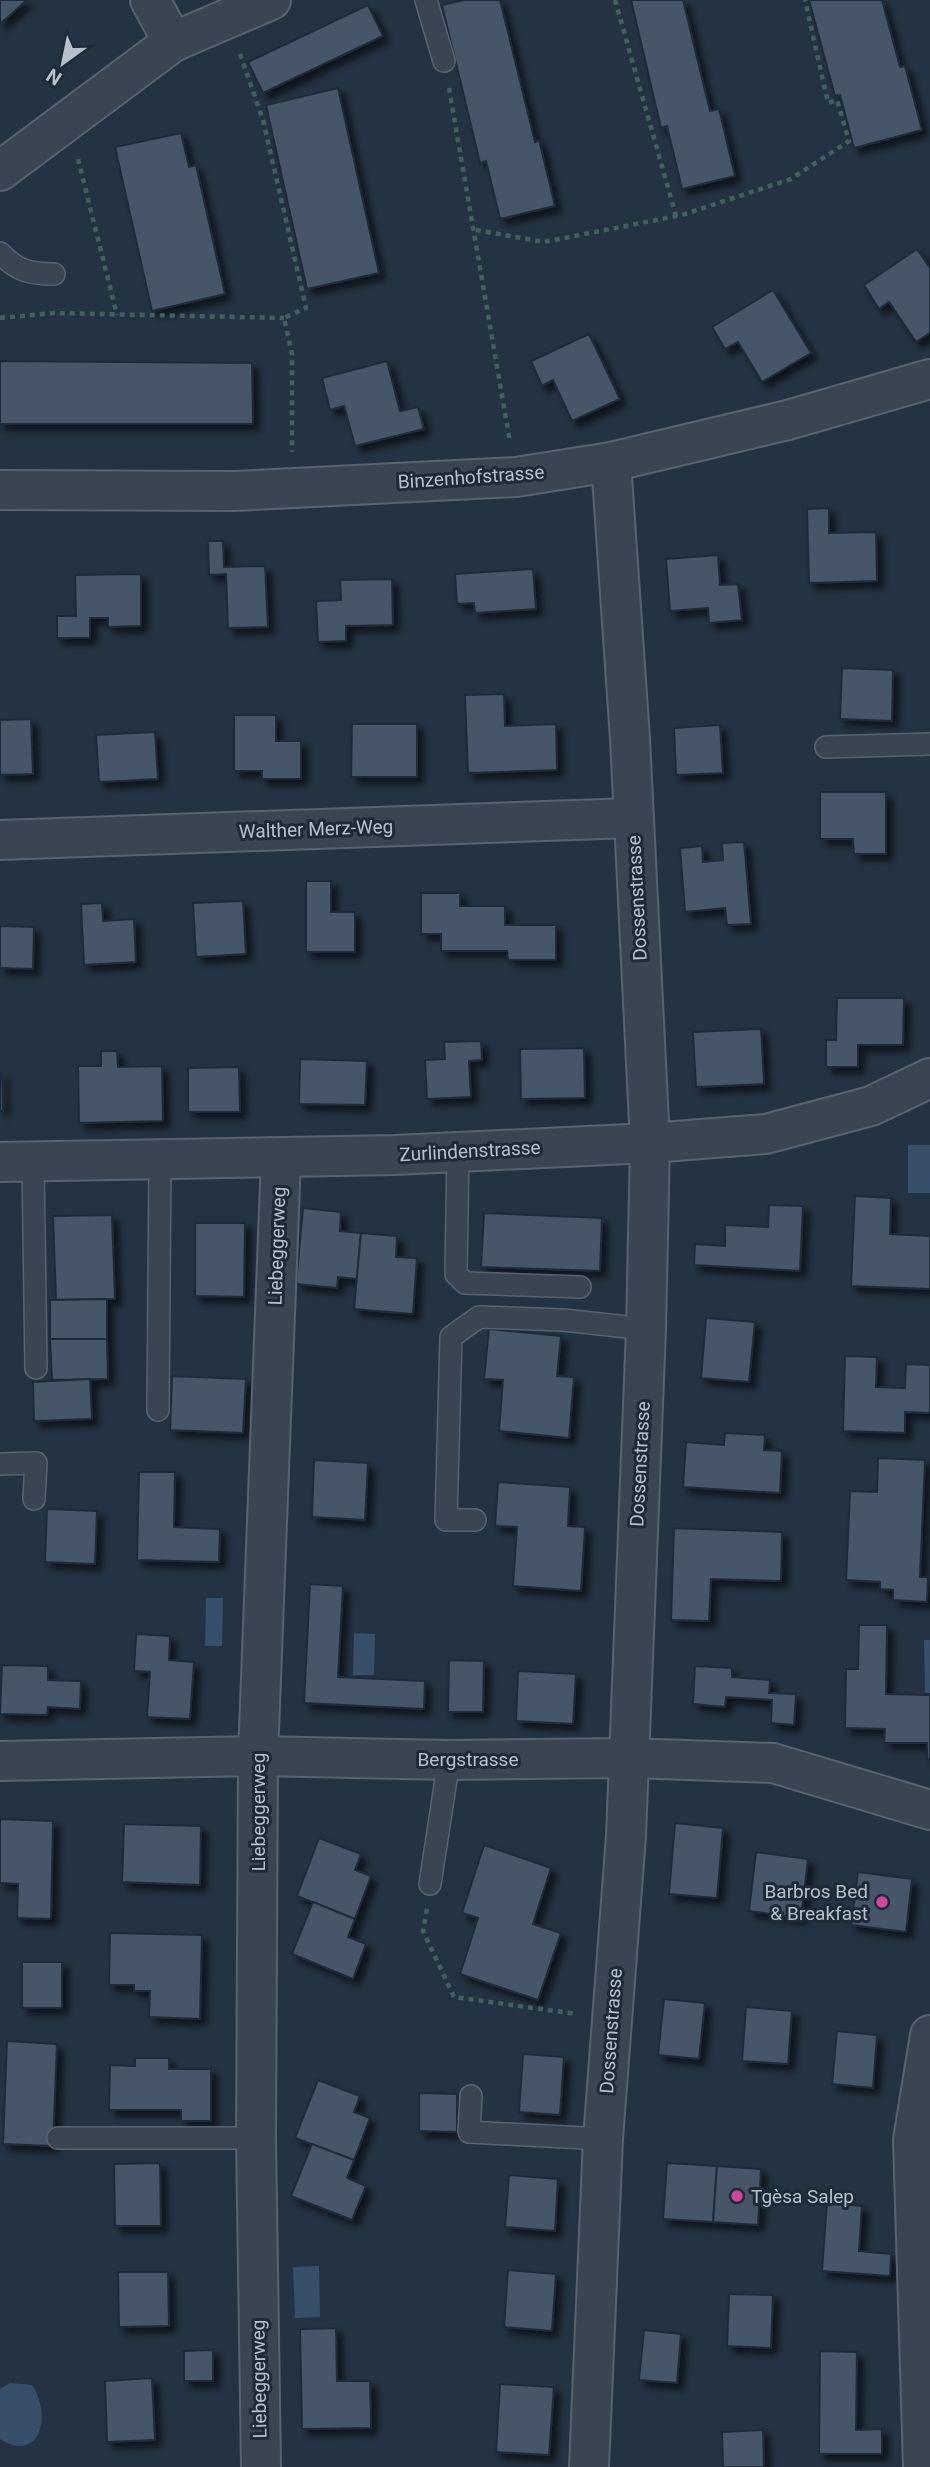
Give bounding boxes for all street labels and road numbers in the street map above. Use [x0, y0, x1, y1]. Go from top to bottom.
street label: Binzenhofstrasse [397, 460, 545, 494]
street label: Walther Merz-Weg [238, 815, 394, 843]
street label: Dossenstrasse [622, 835, 652, 961]
street label: Zurlindenstrasse [399, 1136, 541, 1166]
street label: Liebeggerweg [263, 1186, 291, 1306]
street label: Dossenstrasse [625, 1401, 655, 1527]
street label: Bergstrasse [418, 1748, 518, 1771]
street label: Liebeggerweg [247, 1753, 270, 1871]
street label: Dossenstrasse [595, 1968, 627, 2094]
street label: Liebeggerweg [246, 2319, 272, 2439]

